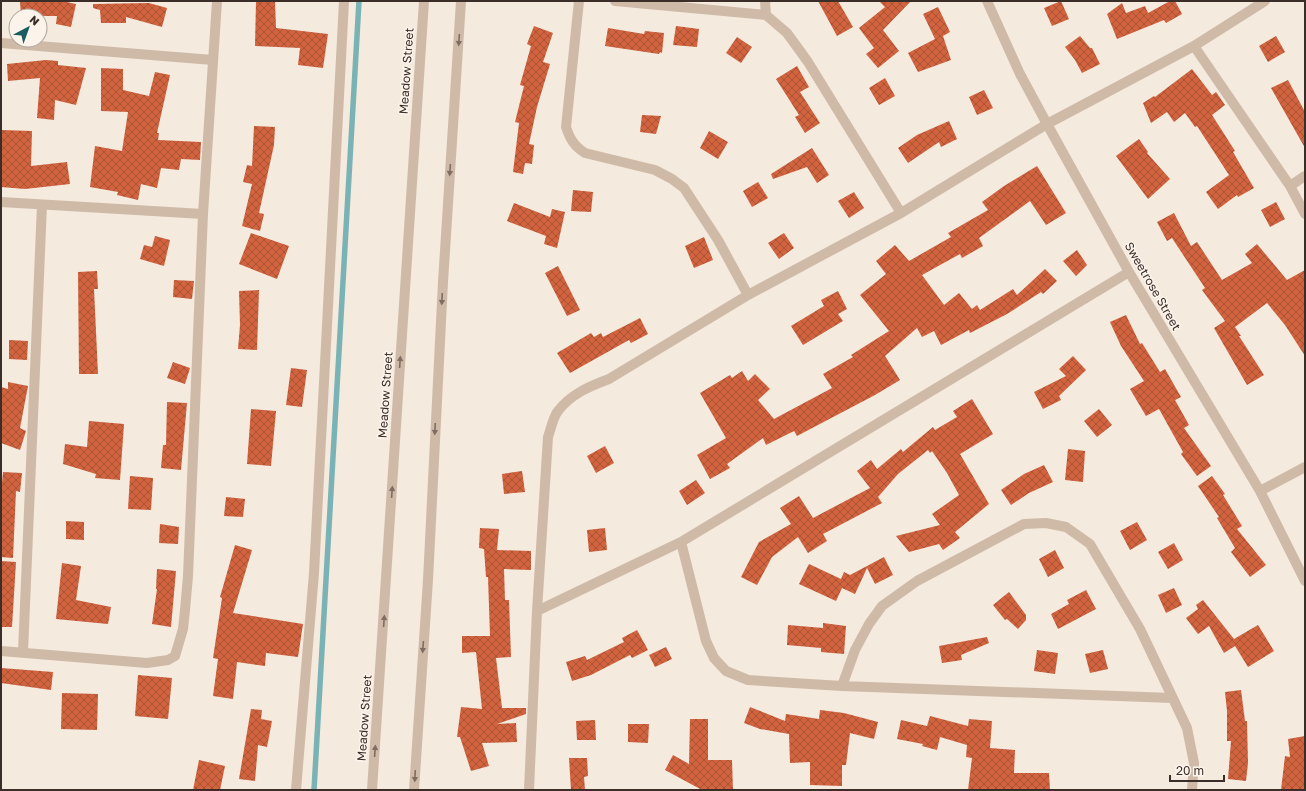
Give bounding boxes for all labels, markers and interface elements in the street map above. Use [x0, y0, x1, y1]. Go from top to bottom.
north arrow [8, 8, 48, 48]
text: N [27, 12, 42, 28]
street label: Meadow Street [395, 27, 417, 115]
one-way arrow [455, 34, 462, 46]
one-way arrow [447, 164, 454, 176]
street label: Sweetrose Street [1122, 239, 1184, 333]
one-way arrow [439, 293, 445, 306]
street label: Meadow Street [374, 351, 396, 439]
one-way arrow [397, 356, 404, 368]
one-way arrow [432, 423, 439, 435]
one-way arrow [389, 486, 396, 498]
one-way arrow [380, 615, 387, 627]
one-way arrow [420, 641, 427, 653]
street label: Meadow Street [353, 674, 375, 762]
one-way arrow [372, 745, 379, 757]
scale bar [1170, 757, 1224, 783]
text: 20 m [1176, 763, 1204, 778]
one-way arrow [411, 770, 418, 782]

